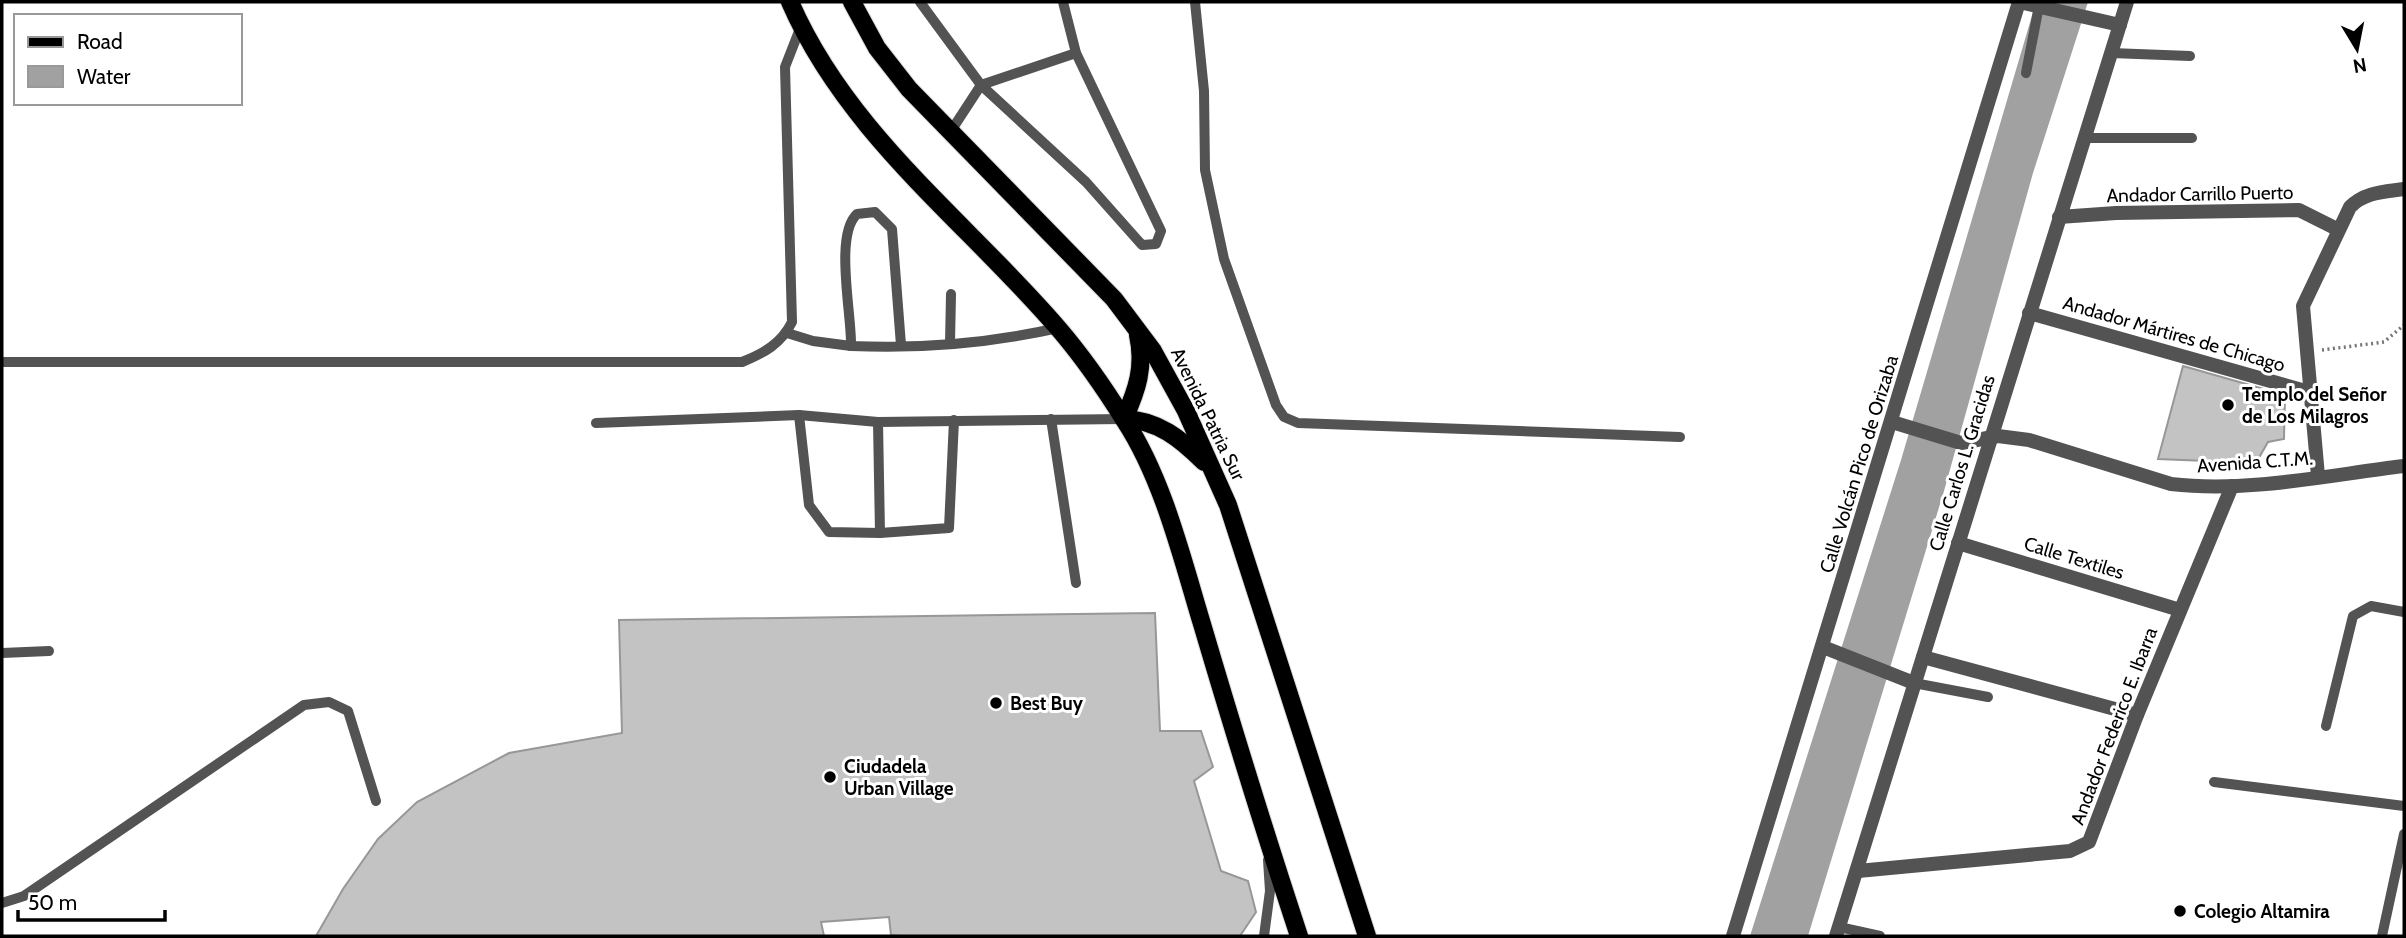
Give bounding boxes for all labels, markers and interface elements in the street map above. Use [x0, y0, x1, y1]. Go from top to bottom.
legend [14, 14, 242, 105]
north arrow [2322, 14, 2392, 84]
text: Road [77, 29, 123, 54]
text: N [2351, 53, 2368, 78]
text: Water [77, 64, 131, 89]
street label: Andador Carrillo Puerto [2106, 181, 2294, 207]
street label: Andador Mártires de Chicago [2060, 291, 2288, 377]
street label: Avenida Patria Sur [1166, 344, 1250, 484]
street label: Calle Volcán Pico de Orizaba [1815, 352, 1903, 576]
street label: Calle Carlos L. Gracidas [1924, 372, 2000, 554]
place label: Templo del Señor de Los Milagros [2242, 383, 2387, 428]
marker: Templo del Señor de Los Milagros [2220, 397, 2236, 413]
street label: Avenida C.T.M. [2196, 446, 2314, 478]
street label: Calle Textiles [2021, 532, 2127, 584]
street label: Andador Federico E. Ibarra [2066, 624, 2162, 828]
place label: Best Buy [1010, 692, 1084, 715]
marker: Best Buy [988, 695, 1004, 711]
place label: Ciudadela Urban Village [844, 755, 954, 800]
marker: Ciudadela Urban Village [822, 769, 838, 785]
scale bar [18, 878, 164, 922]
text: 50 m [28, 890, 77, 915]
place label: Colegio Altamira [2194, 900, 2330, 923]
marker: Colegio Altamira [2172, 903, 2188, 919]

